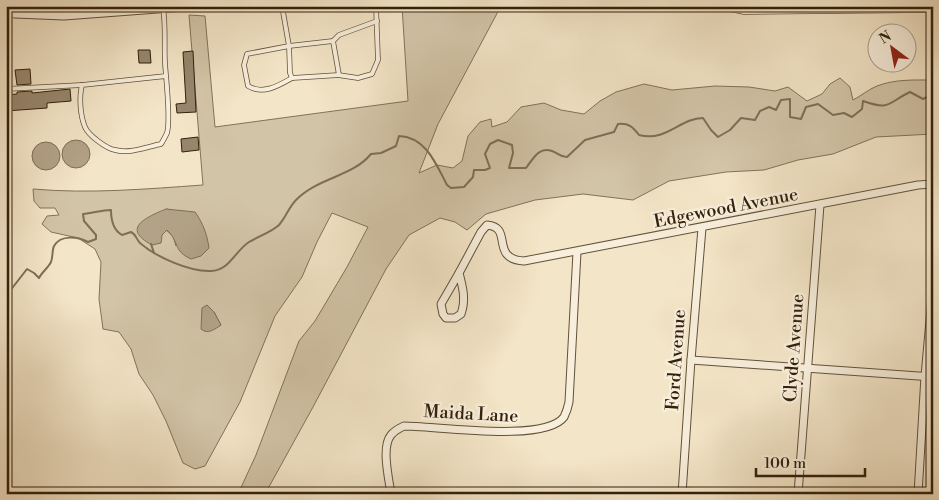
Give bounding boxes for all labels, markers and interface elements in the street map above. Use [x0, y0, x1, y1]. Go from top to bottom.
north arrow [866, 22, 916, 72]
text: N [876, 27, 895, 48]
street label: Edgewood Avenue [652, 183, 800, 233]
street label: Clyde Avenue [779, 293, 809, 403]
street label: Ford Avenue [661, 309, 691, 411]
street label: Maida Lane [423, 400, 519, 428]
scale bar [756, 445, 865, 477]
text: 100 m [764, 454, 806, 473]

